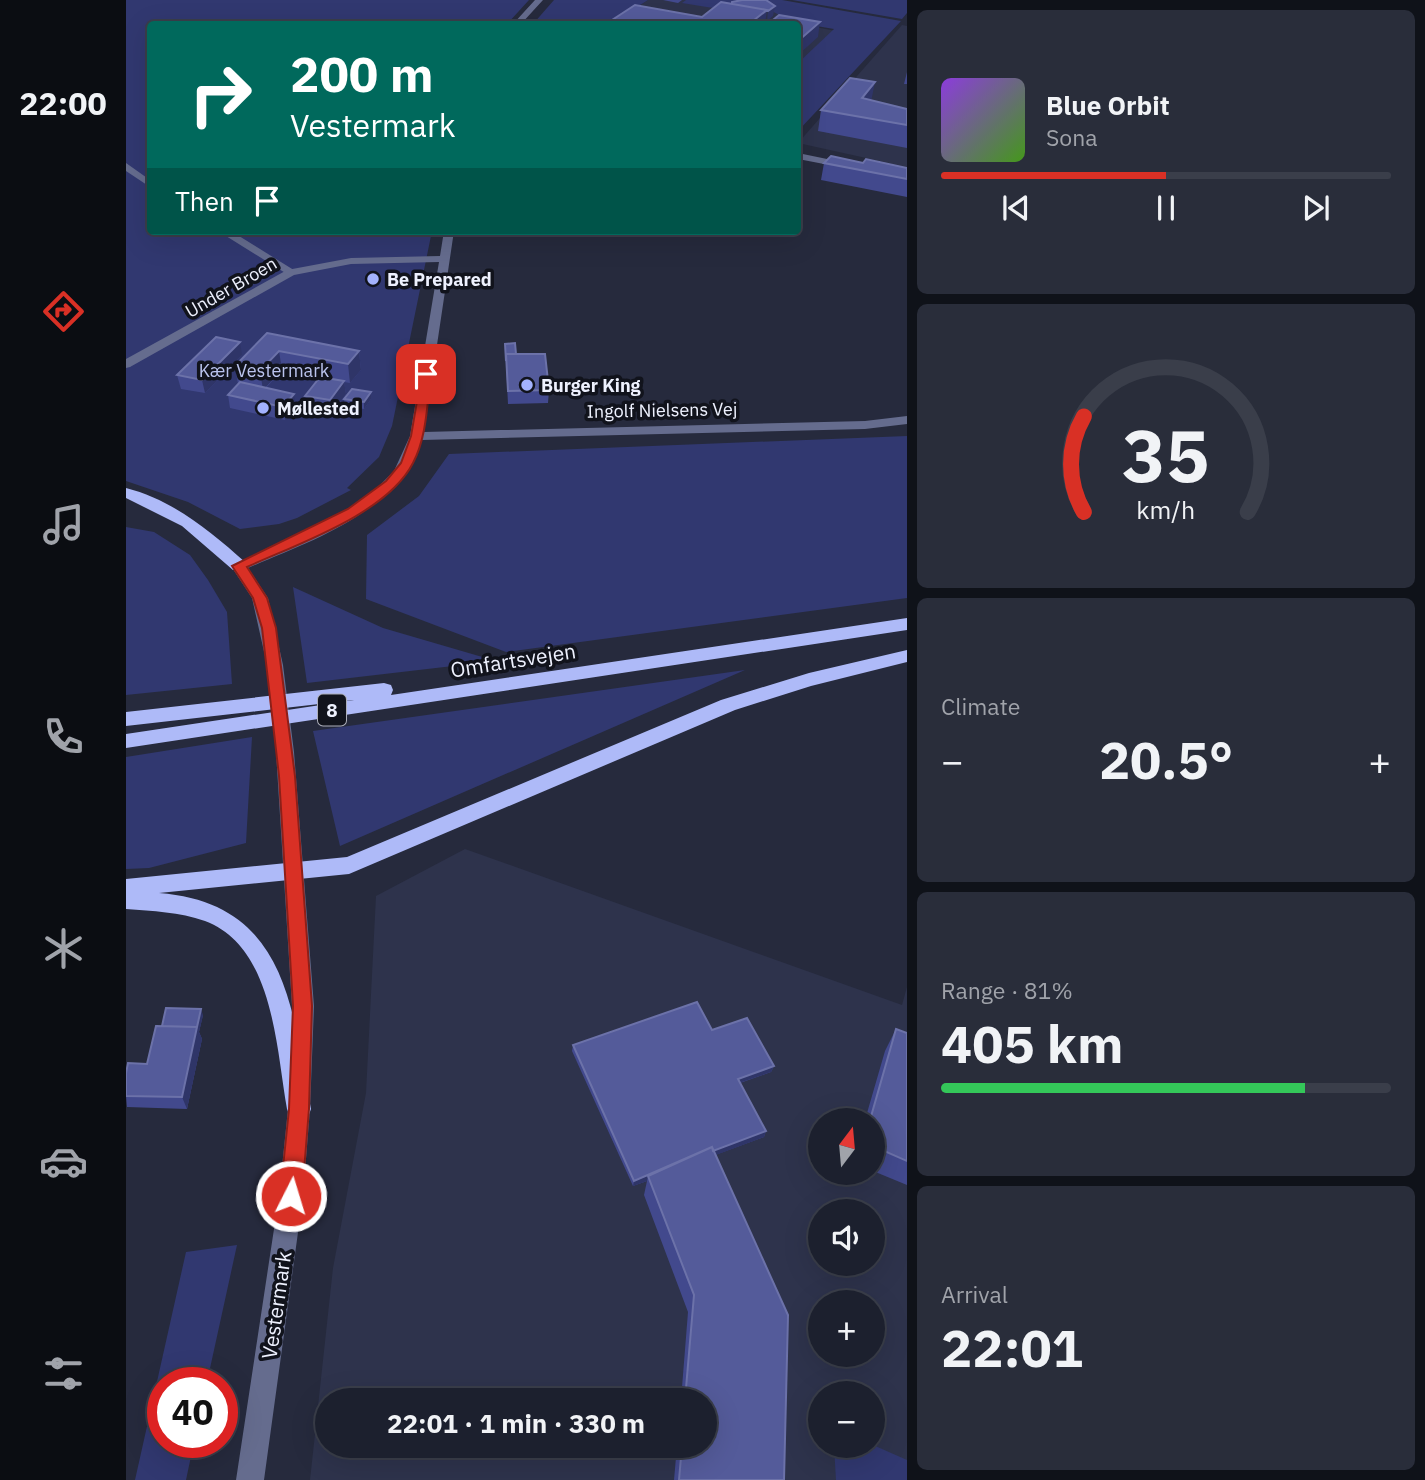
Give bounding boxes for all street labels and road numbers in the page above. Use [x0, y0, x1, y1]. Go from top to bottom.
street label: Under Broen [181, 252, 281, 322]
street label: Ingolf Nielsens Vej [587, 397, 737, 423]
street label: Omfartsvejen [448, 636, 578, 684]
road number: 8 [318, 694, 346, 726]
street label: Vestermark [255, 1249, 297, 1361]

